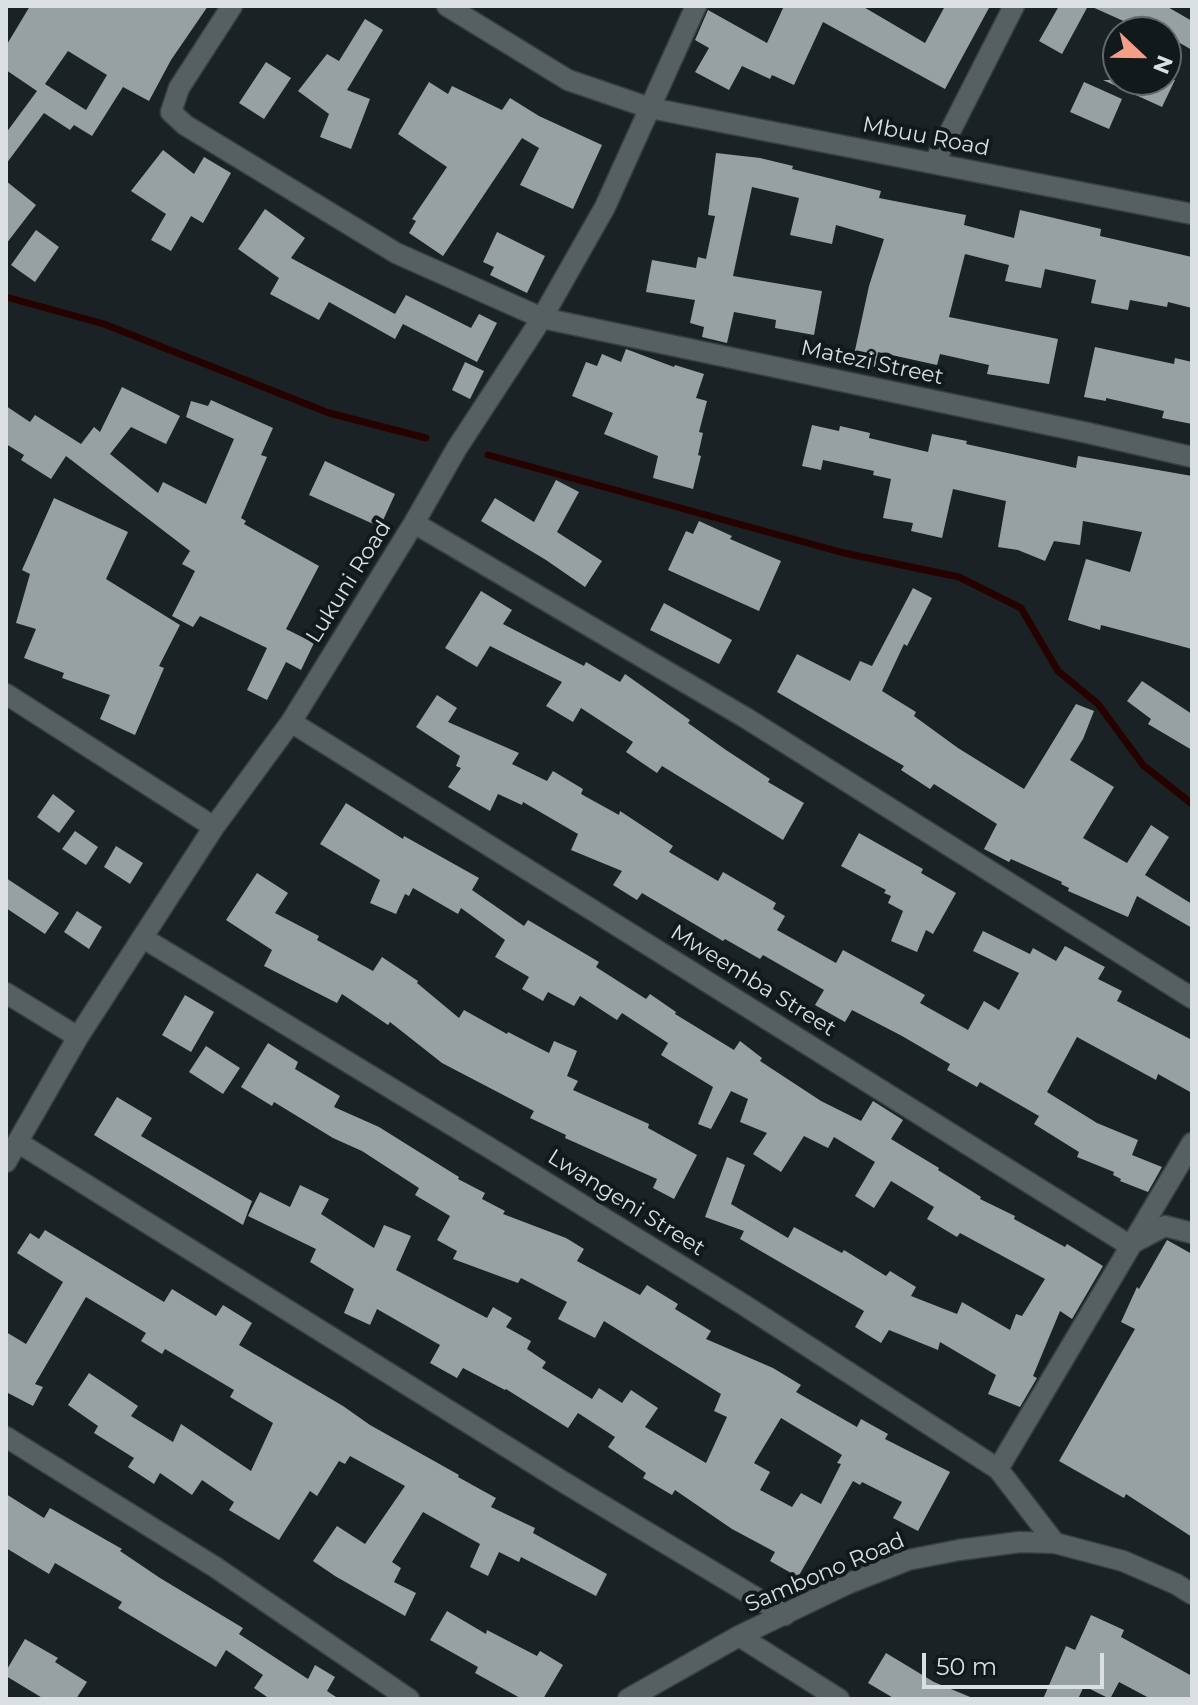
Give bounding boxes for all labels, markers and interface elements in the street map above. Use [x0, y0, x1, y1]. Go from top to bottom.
north arrow [1102, 16, 1182, 96]
text: N [1147, 51, 1179, 78]
street label: Mbuu Road [860, 112, 992, 162]
street label: Matezi Street [798, 335, 946, 391]
street label: Lukuni Road [301, 516, 397, 648]
street label: Mweemba Street [665, 919, 841, 1043]
street label: Lwangeni Street [543, 1144, 709, 1262]
street label: Sambono Road [741, 1528, 909, 1618]
scale bar [926, 1637, 1108, 1687]
text: 50 m [936, 1652, 997, 1681]

